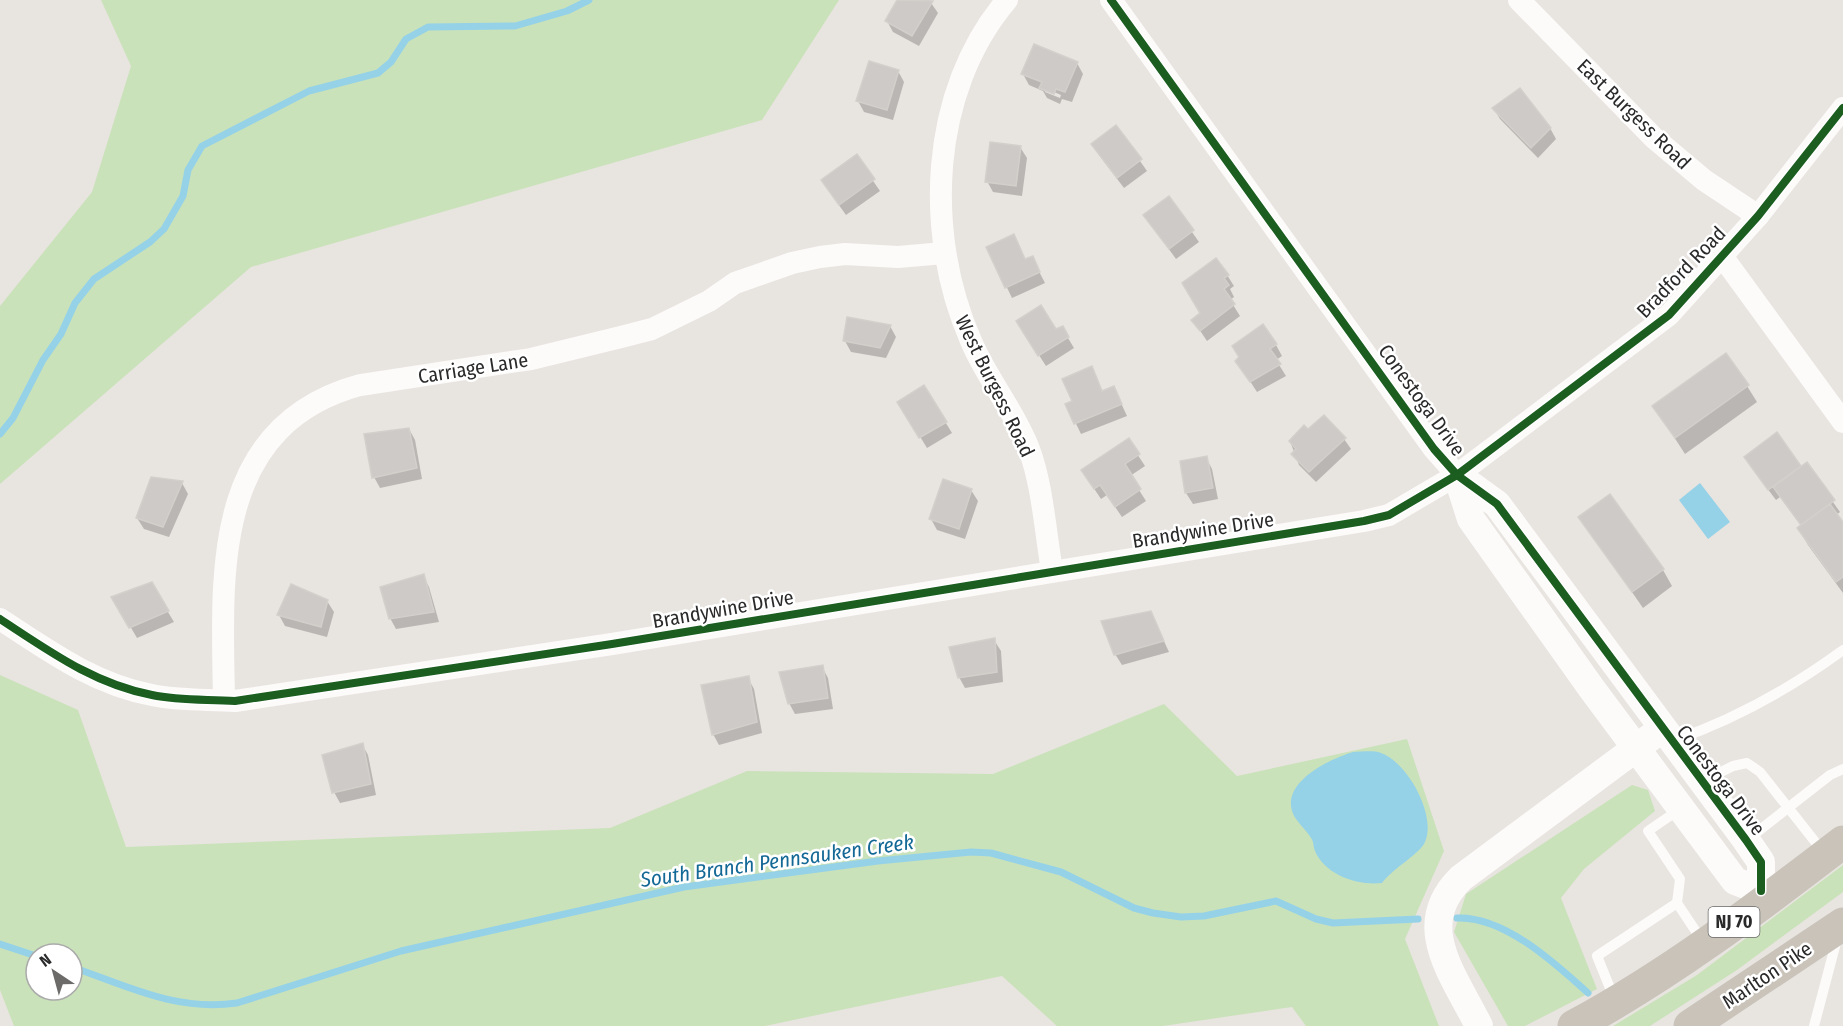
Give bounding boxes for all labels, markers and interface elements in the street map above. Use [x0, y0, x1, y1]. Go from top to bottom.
street label: East Burgess Road [1572, 54, 1696, 174]
street label: Bradford Road [1632, 221, 1730, 323]
street label: West Burgess Road [950, 311, 1040, 461]
street label: Conestoga Drive [1374, 340, 1470, 460]
street label: Carriage Lane [416, 347, 530, 389]
street label: Brandywine Drive [1131, 507, 1275, 553]
street label: Brandywine Drive [651, 585, 795, 633]
street label: Conestoga Drive [1672, 720, 1770, 840]
water label: South Branch Pennsauken Creek [638, 829, 915, 893]
road number: NJ 70 [1708, 907, 1760, 937]
street label: Marlton Pike [1718, 936, 1816, 1014]
north arrow [24, 942, 84, 1002]
text: N [36, 950, 55, 971]

